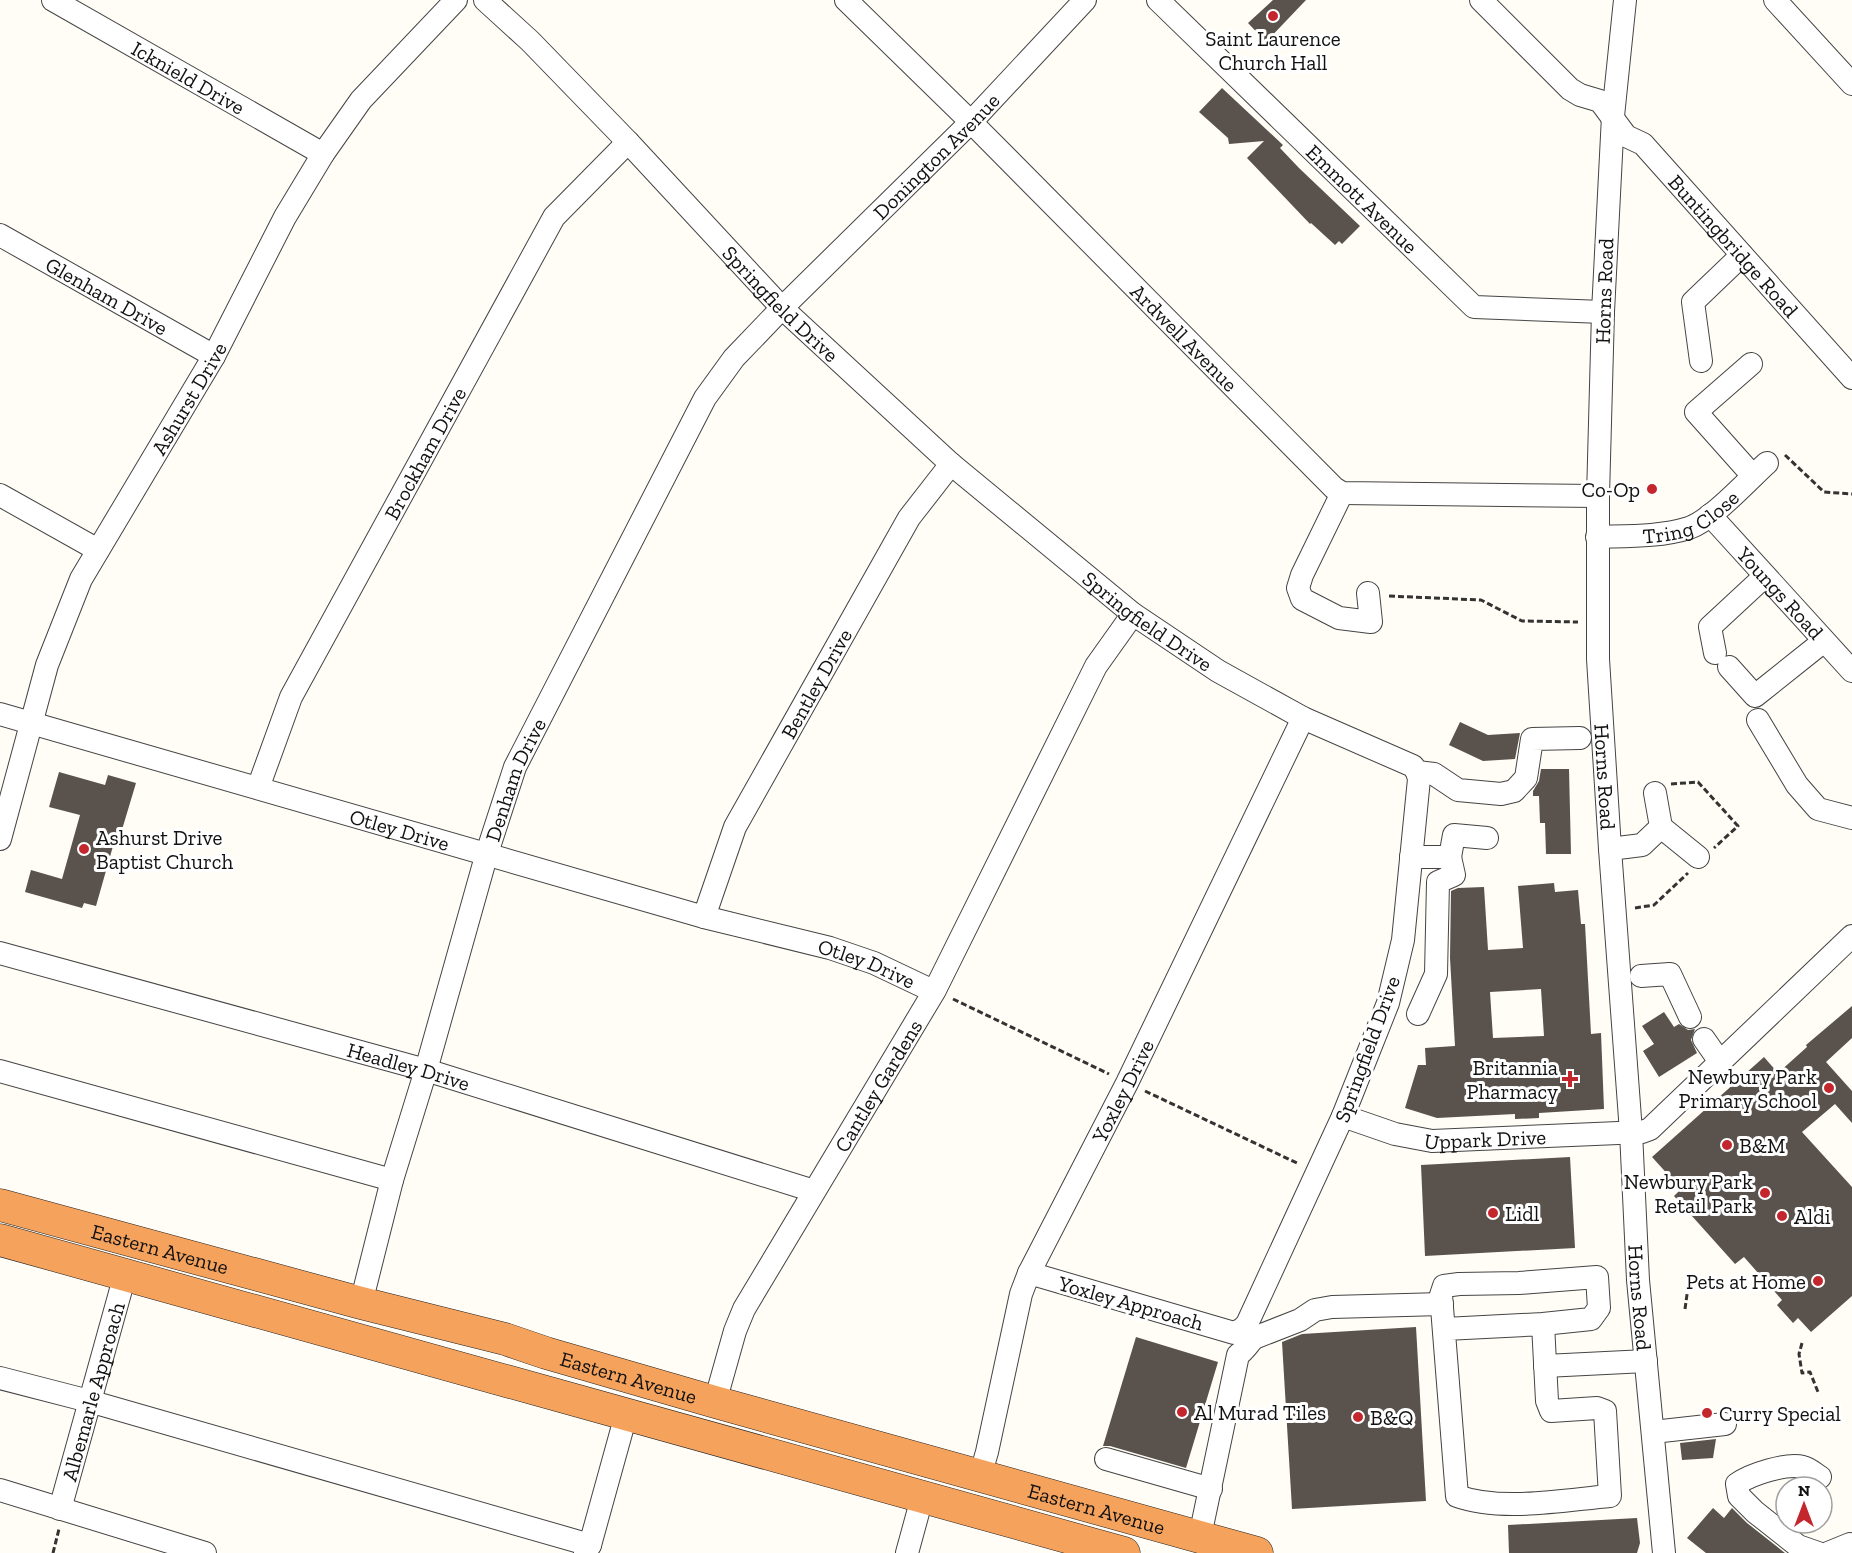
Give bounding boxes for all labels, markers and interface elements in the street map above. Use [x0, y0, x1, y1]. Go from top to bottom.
marker: Saint Laurence Church Hall [1266, 9, 1280, 23]
place label: Saint Laurence Church Hall [1205, 26, 1341, 75]
street label: Icknield Drive [128, 35, 250, 119]
street label: Donington Avenue [867, 87, 1004, 224]
street label: Emmott Avenue [1301, 139, 1423, 258]
street label: Buntingbridge Road [1664, 169, 1804, 322]
street label: Horns Road [1590, 237, 1618, 344]
street label: Springfield Drive [718, 240, 844, 367]
street label: Glenham Drive [42, 251, 173, 340]
street label: Ardwell Avenue [1126, 278, 1243, 396]
street label: Ashurst Drive [146, 338, 231, 459]
street label: Brockham Drive [378, 382, 471, 524]
place label: Co-Op [1581, 477, 1640, 502]
marker: Co-Op [1645, 482, 1659, 496]
street label: Tring Close [1642, 484, 1744, 548]
street label: Youngs Road [1732, 540, 1829, 645]
street label: Springfield Drive [1078, 566, 1218, 676]
street label: Bentley Drive [775, 624, 857, 743]
street label: Denham Drive [479, 713, 551, 844]
street label: Horns Road [1590, 723, 1621, 831]
street label: Otley Drive [347, 803, 453, 856]
place label: Ashurst Drive Baptist Church [96, 825, 233, 874]
marker: Ashurst Drive Baptist Church [77, 842, 91, 856]
street label: Otley Drive [816, 933, 920, 993]
street label: Springfield Drive [1329, 972, 1405, 1126]
street label: Cantley Gardens [829, 1015, 927, 1156]
street label: Yoxley Drive [1086, 1035, 1159, 1147]
street label: Headley Drive [345, 1036, 473, 1096]
place label: Britannia Pharmacy [1467, 1055, 1558, 1104]
place label: Newbury Park Primary School [1678, 1064, 1817, 1113]
marker: Britannia Pharmacy [1563, 1072, 1577, 1086]
marker: Newbury Park Primary School [1822, 1081, 1836, 1095]
street label: Uppark Drive [1422, 1124, 1547, 1155]
place label: B&M [1739, 1133, 1786, 1158]
marker: B&M [1720, 1138, 1734, 1152]
place label: Newbury Park Retail Park [1624, 1169, 1753, 1218]
marker: Newbury Park Retail Park [1758, 1186, 1772, 1200]
place label: Lidl [1505, 1201, 1540, 1226]
place label: Aldi [1794, 1204, 1831, 1229]
marker: Lidl [1486, 1206, 1500, 1220]
marker: Aldi [1775, 1209, 1789, 1223]
street label: Eastern Avenue [89, 1218, 232, 1279]
street label: Horns Road [1624, 1244, 1657, 1352]
place label: Pets at Home [1686, 1269, 1806, 1294]
street label: Yoxley Approach [1055, 1270, 1207, 1336]
marker: Pets at Home [1811, 1274, 1825, 1288]
street label: Albemarle Approach [56, 1299, 129, 1484]
street label: Eastern Avenue [558, 1345, 700, 1409]
place label: Al Murad Tiles [1194, 1400, 1326, 1425]
place label: Curry Special [1719, 1401, 1841, 1426]
marker: Al Murad Tiles [1175, 1405, 1189, 1419]
place label: B&Q [1370, 1405, 1413, 1430]
marker: Curry Special [1700, 1406, 1714, 1420]
marker: B&Q [1351, 1410, 1365, 1424]
north arrow [1774, 1475, 1834, 1535]
street label: Eastern Avenue [1025, 1477, 1168, 1539]
text: N [1798, 1481, 1810, 1500]

